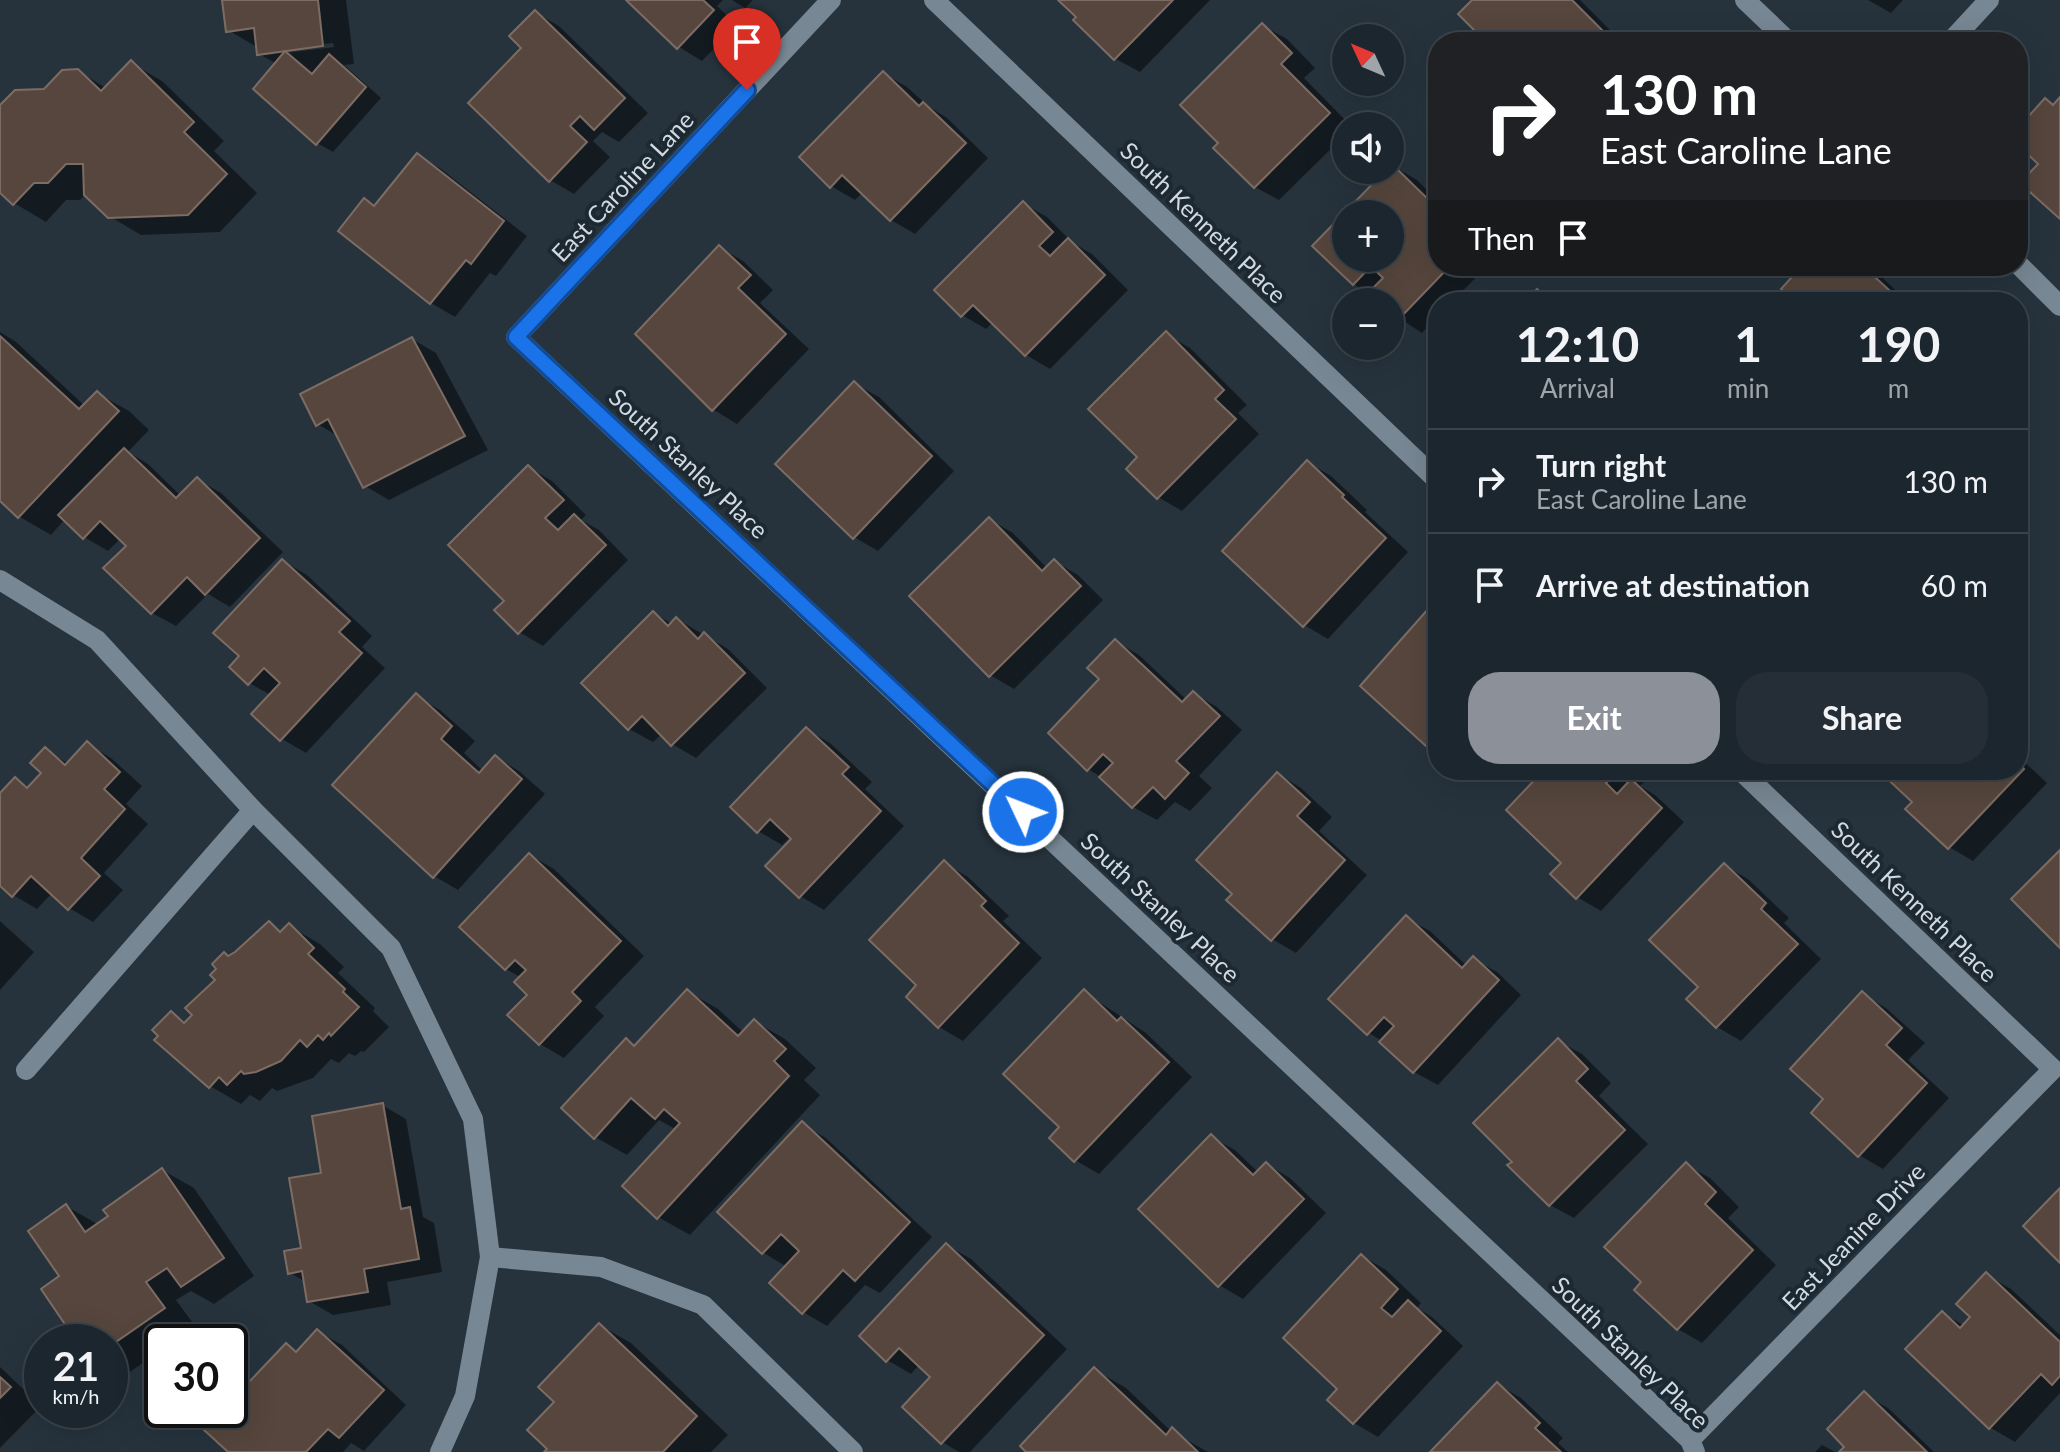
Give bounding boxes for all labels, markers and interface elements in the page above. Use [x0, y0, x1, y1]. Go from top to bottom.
pin [713, 8, 781, 90]
icon: arrive [725, 20, 769, 64]
north arrow [1332, 24, 1404, 96]
map controls [1332, 24, 1404, 360]
text: 130 m [1600, 60, 1758, 127]
icon: right [1468, 64, 1572, 168]
street label: East Caroline Lane [545, 105, 699, 267]
button: sound [1332, 112, 1404, 184]
text: East Caroline Lane [1600, 128, 1892, 172]
street label: South Kenneth Place [1115, 135, 1293, 309]
button: + [1332, 200, 1404, 272]
icon: arrive [1551, 216, 1595, 260]
text: Then [1468, 220, 1535, 256]
button: − [1332, 288, 1404, 360]
text: 12:10 [1516, 315, 1639, 372]
text: 1 [1734, 315, 1762, 372]
text: 190 [1857, 315, 1940, 372]
text: Arrival [1540, 372, 1615, 404]
text: min [1727, 372, 1769, 404]
text: m [1888, 372, 1909, 404]
street label: South Stanley Place [604, 382, 774, 544]
text: Turn right [1536, 447, 1666, 483]
icon: right [1468, 459, 1512, 503]
text: 130 m [1903, 463, 1988, 499]
text: East Caroline Lane [1536, 483, 1747, 515]
icon: arrive [1468, 563, 1512, 607]
text: Arrive at destination [1536, 567, 1810, 603]
text: 60 m [1921, 567, 1988, 603]
button: Exit [1468, 672, 1720, 764]
button: Share [1736, 672, 1988, 764]
position arrow [981, 770, 1065, 854]
street label: South Kenneth Place [1826, 814, 2004, 988]
street label: South Stanley Place [1076, 826, 1246, 988]
street label: East Jeanine Drive [1776, 1157, 1930, 1315]
street label: South Stanley Place [1547, 1270, 1715, 1434]
speed limit sign: 30 [144, 1324, 248, 1428]
text: 21 [53, 1342, 99, 1390]
text: km/h [53, 1384, 99, 1408]

